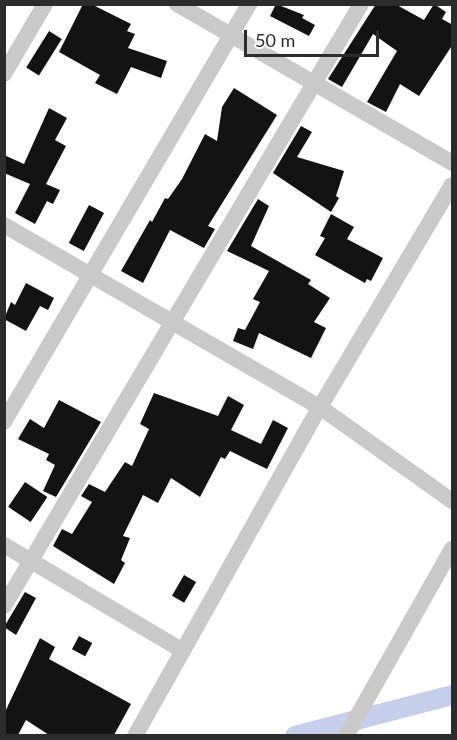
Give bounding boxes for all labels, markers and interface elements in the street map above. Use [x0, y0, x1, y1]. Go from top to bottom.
scale bar [247, 18, 382, 56]
text: 50 m [255, 29, 295, 51]

